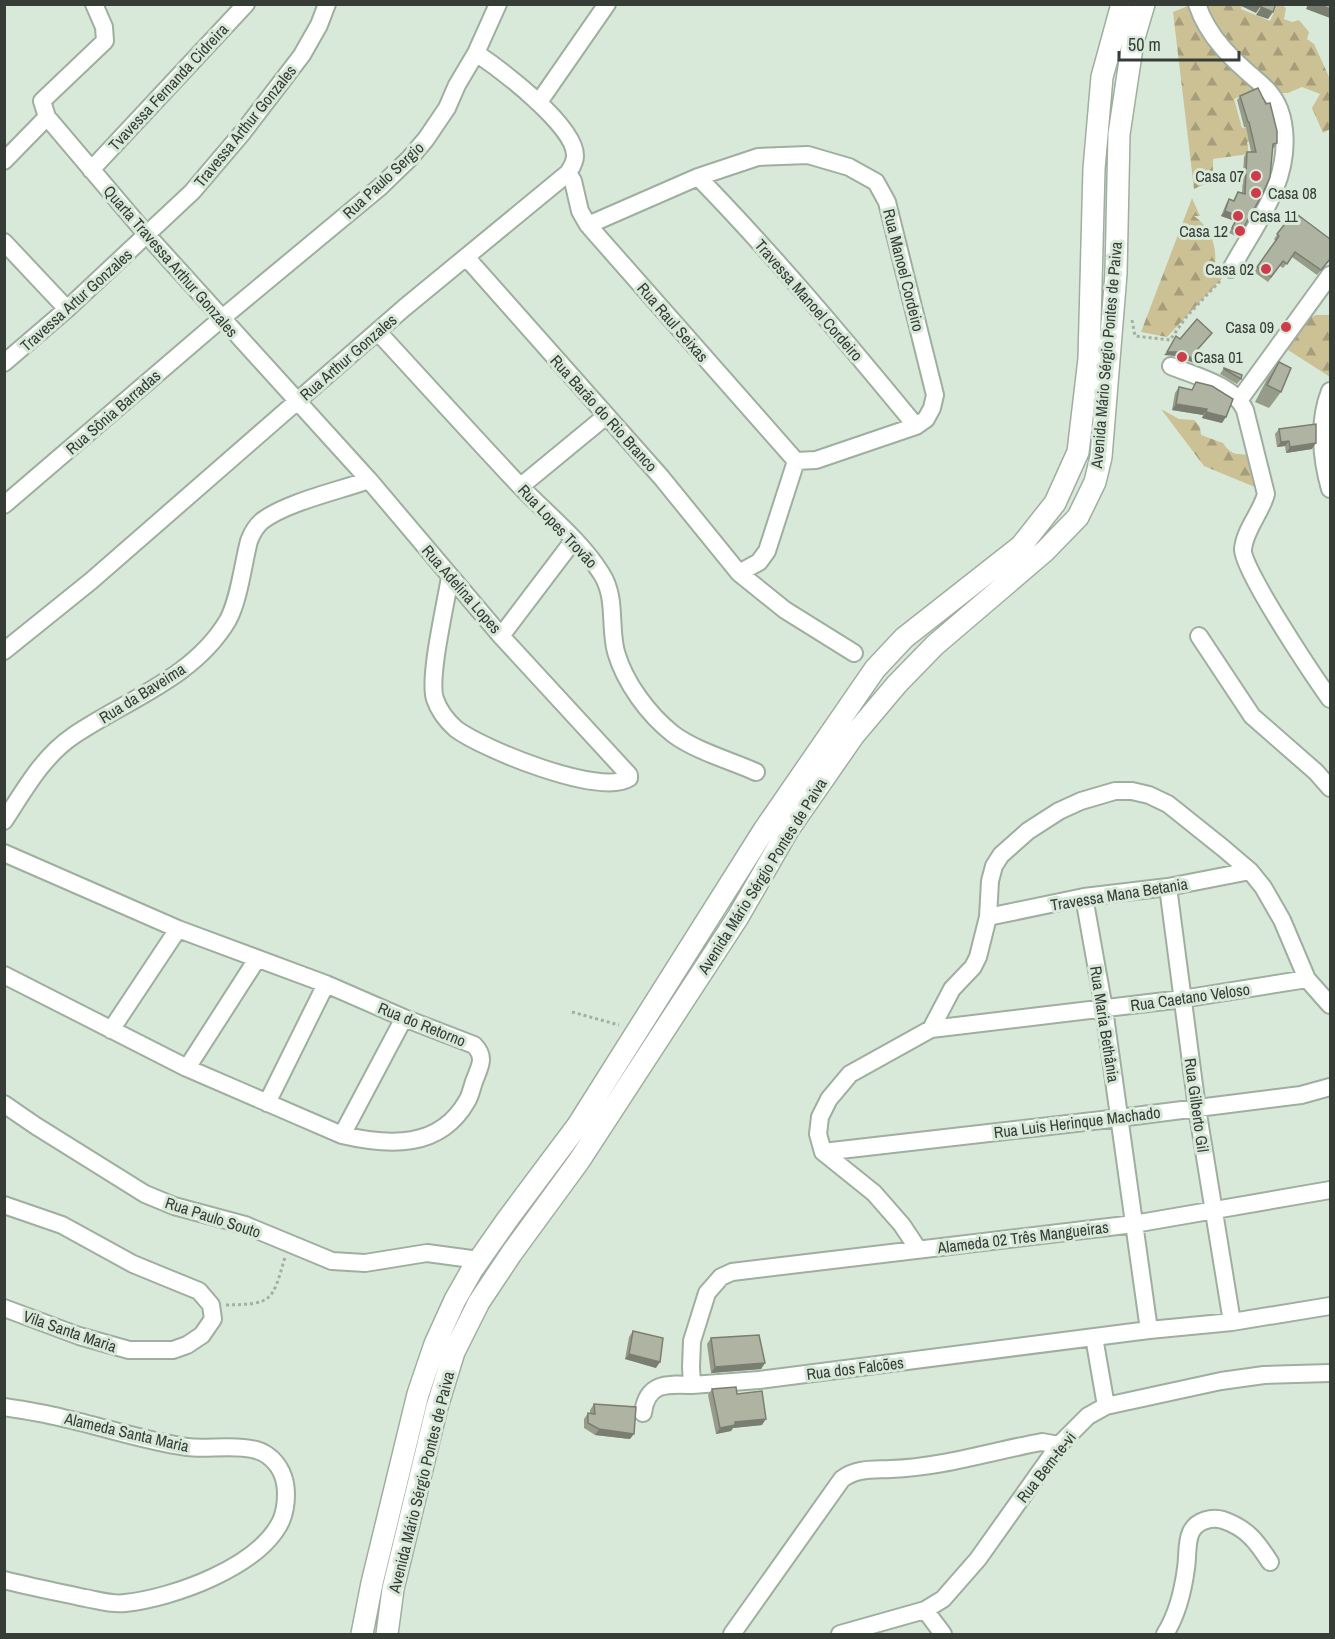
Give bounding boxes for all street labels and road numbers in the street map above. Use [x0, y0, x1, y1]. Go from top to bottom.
street label: Tvavessa Fernanda Cidreira [103, 18, 233, 155]
street label: Travessa Arthur Gonzales [189, 60, 301, 192]
street label: Rua Paulo Sergio [338, 137, 428, 223]
street label: Quarta Travessa Arthur Gonzales [99, 180, 243, 342]
street label: Rua Manoel Cordeiro [878, 206, 930, 334]
street label: Travessa Manoel Cordeiro [750, 234, 868, 366]
street label: Avenida Mário Sérgio Pontes de Paiva [1085, 240, 1127, 470]
street label: Travessa Artur Gonzales [15, 244, 137, 356]
street label: Rua Raul Seixas [632, 278, 714, 366]
street label: Rua Arthur Gonzales [295, 309, 401, 405]
street label: Rua Barão do Rio Branco [546, 350, 662, 476]
street label: Rua Sônia Barradas [61, 365, 165, 459]
street label: Rua Lopes Trovão [513, 479, 603, 573]
street label: Rua Adelina Lopes [417, 540, 507, 638]
street label: Rua da Baveima [95, 657, 190, 728]
street label: Avenida Mário Sérgio Pontes de Paiva [692, 773, 832, 979]
street label: Travessa Mana Betania [1049, 872, 1190, 916]
street label: Rua Maria Bethânia [1085, 964, 1125, 1084]
street label: Rua Caetano Veloso [1129, 978, 1251, 1016]
street label: Rua do Retorno [375, 996, 469, 1052]
street label: Rua Gilberto Gil [1180, 1057, 1215, 1154]
street label: Rua Luis Herinque Machado [992, 1101, 1162, 1143]
street label: Rua Paulo Souto [162, 1191, 264, 1243]
street label: Alameda 02 Três Mangueiras [935, 1216, 1110, 1259]
street label: Vila Santa Maria [20, 1305, 120, 1358]
street label: Rua dos Falcões [805, 1351, 905, 1385]
street label: Avenida Mário Sérgio Pontes de Paiva [383, 1368, 459, 1596]
street label: Alameda Santa Maria [62, 1407, 192, 1457]
street label: Rua Bem-te-vi [1011, 1427, 1081, 1507]

